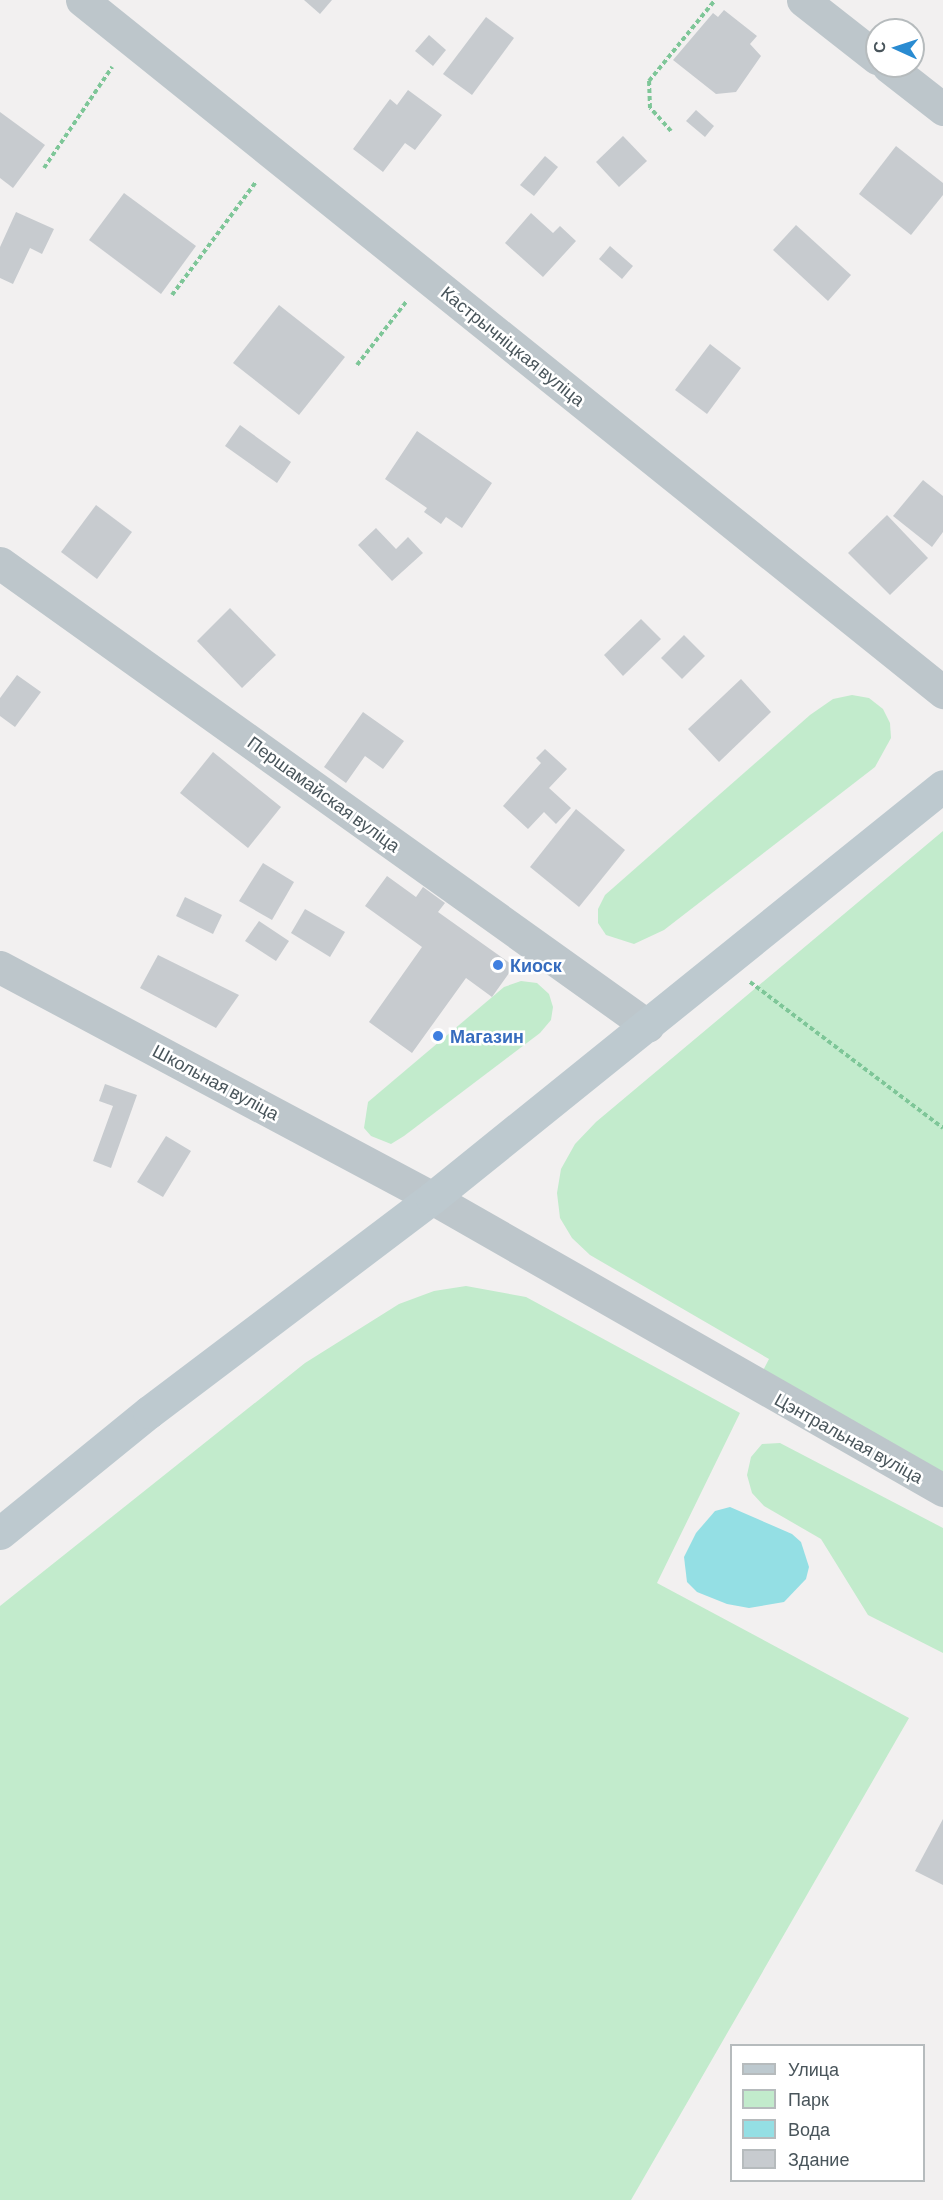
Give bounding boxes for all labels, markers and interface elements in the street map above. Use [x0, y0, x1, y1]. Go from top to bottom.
north arrow [865, 18, 925, 78]
text: С [869, 41, 888, 53]
street label: Кастрычніцкая вуліца [437, 281, 589, 411]
street label: Першамайская вуліца [244, 731, 404, 857]
place label: Киоск [510, 954, 562, 976]
marker: Киоск [491, 958, 505, 972]
place label: Магазин [450, 1025, 524, 1047]
marker: Магазин [431, 1029, 445, 1043]
street label: Школьная вуліца [149, 1040, 283, 1124]
street label: Цэнтральная вуліца [771, 1388, 927, 1488]
legend [730, 2044, 925, 2182]
text: Улица [788, 2058, 839, 2080]
text: Парк [788, 2088, 829, 2110]
text: Вода [788, 2118, 830, 2140]
text: Здание [788, 2148, 849, 2170]

